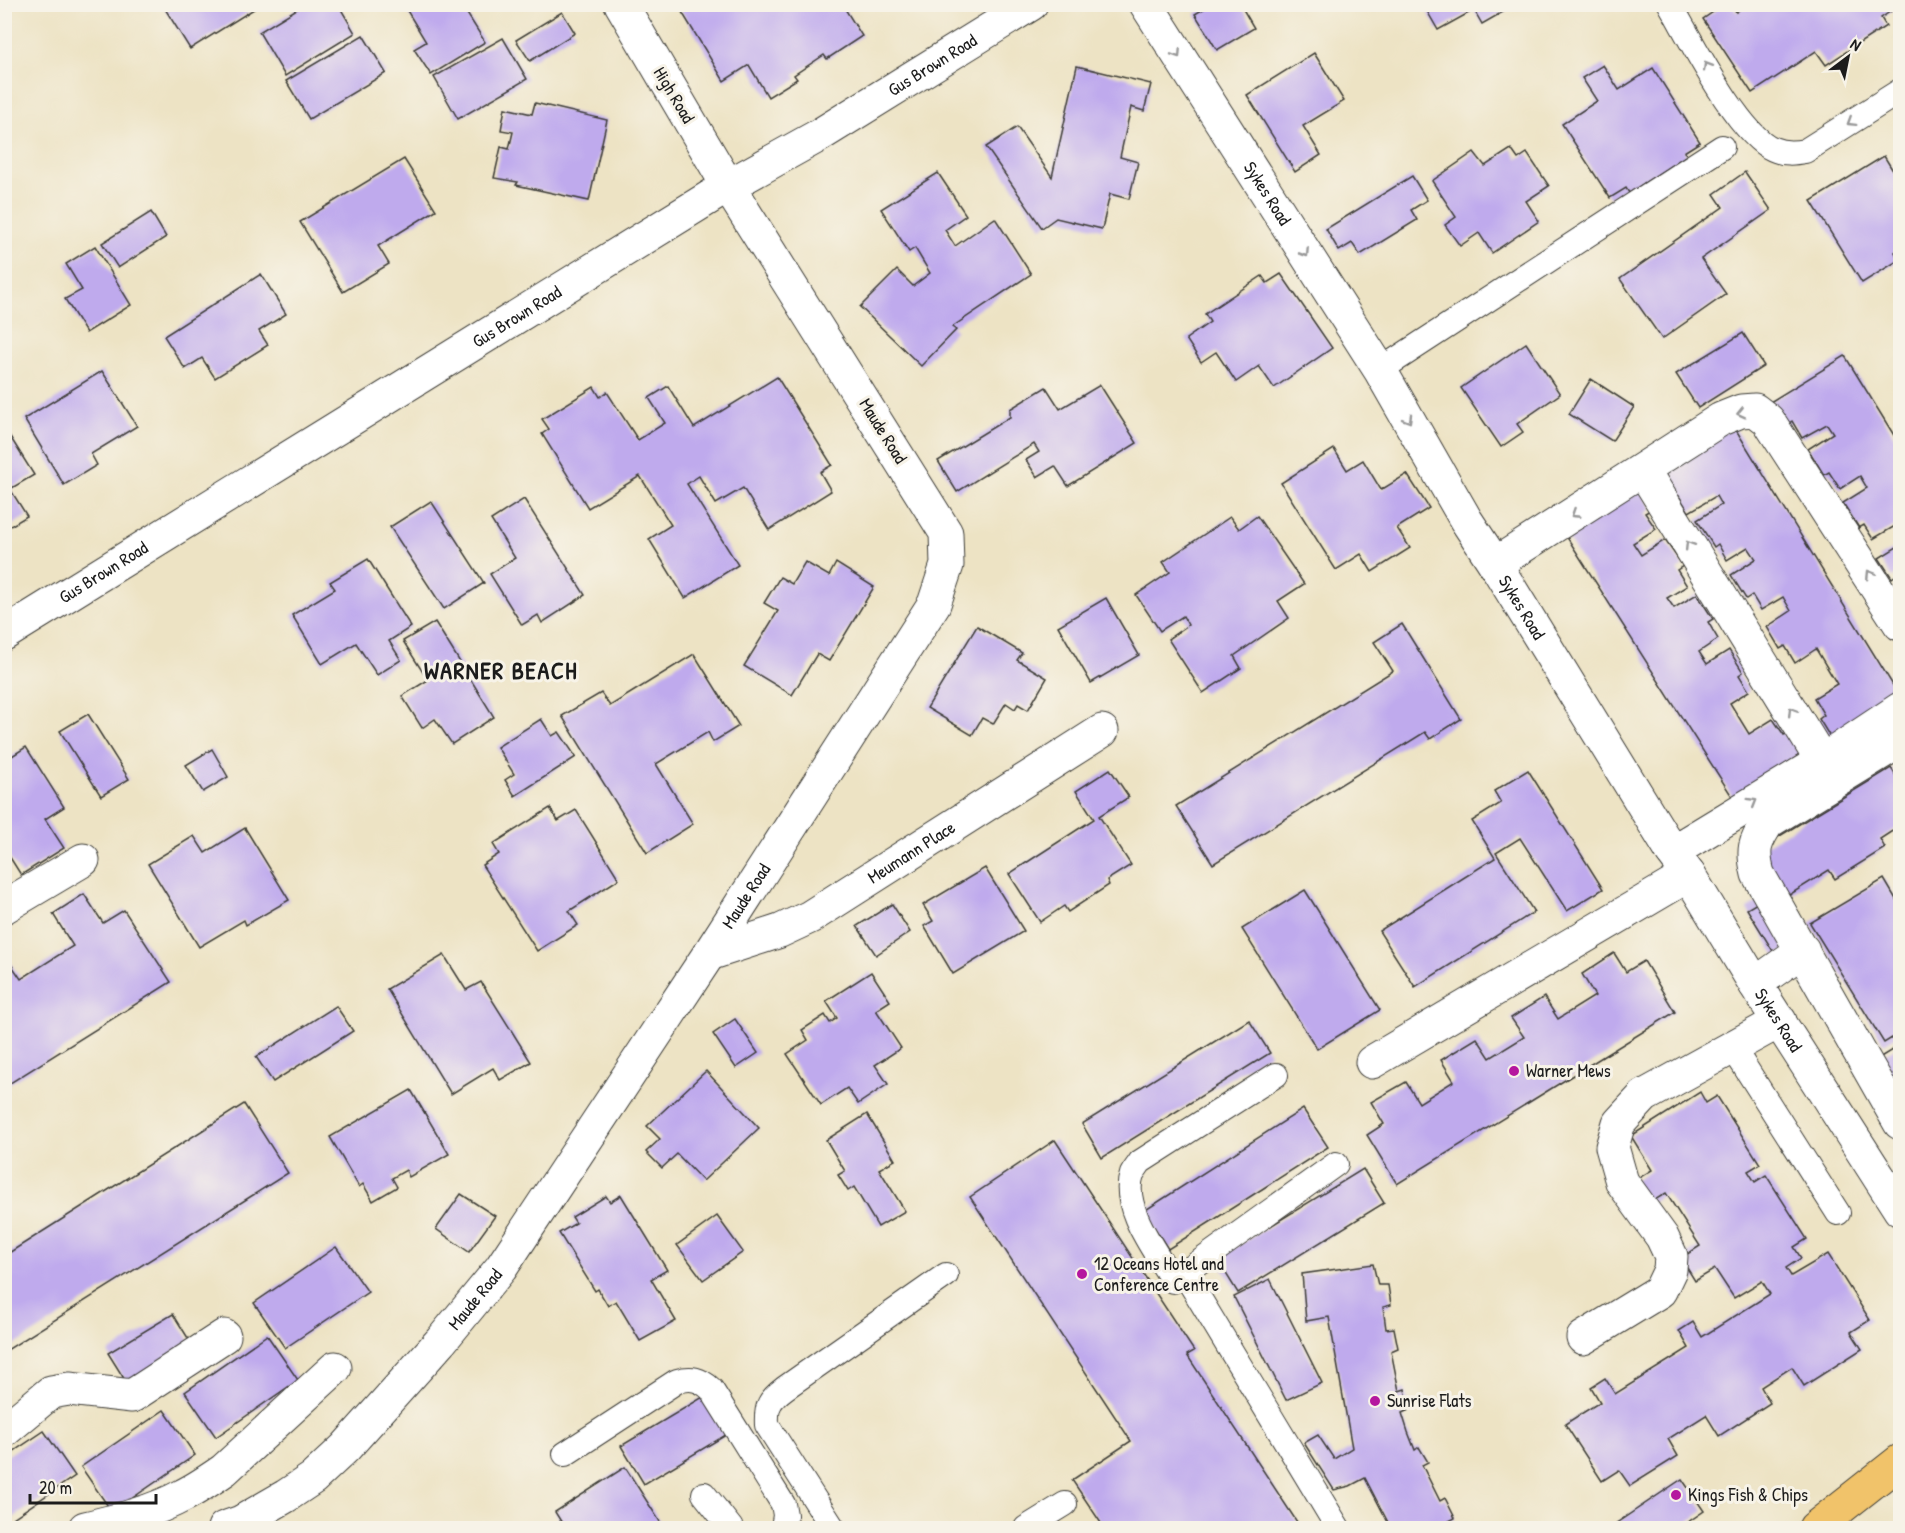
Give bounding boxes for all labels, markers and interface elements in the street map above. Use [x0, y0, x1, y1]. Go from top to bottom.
north arrow [1818, 27, 1878, 87]
street label: Gus Brown Road [883, 28, 981, 102]
text: N [1847, 33, 1866, 56]
one-way arrow [1170, 47, 1181, 58]
street label: High Road [648, 62, 701, 128]
one-way arrow [1702, 62, 1714, 72]
one-way arrow [1847, 115, 1858, 126]
street label: Sykes Road [1238, 157, 1297, 230]
one-way arrow [1298, 246, 1309, 257]
street label: Gus Brown Road [467, 279, 566, 353]
street label: Maude Road [854, 393, 913, 468]
one-way arrow [1736, 405, 1746, 418]
one-way arrow [1401, 413, 1412, 423]
one-way arrow [1571, 506, 1581, 518]
street label: Gus Brown Road [54, 535, 153, 609]
one-way arrow [1685, 541, 1697, 551]
street label: Sykes Road [1493, 570, 1551, 644]
one-way arrow [1865, 570, 1877, 580]
district label: WARNER BEACH [424, 654, 578, 686]
one-way arrow [1787, 707, 1799, 717]
one-way arrow [1747, 798, 1757, 810]
street label: Meumann Place [862, 815, 960, 889]
street label: Maude Road [716, 858, 776, 933]
street label: Sykes Road [1749, 983, 1808, 1057]
place label: Warner Mews [1526, 1058, 1611, 1083]
marker: Warner Mews [1507, 1064, 1521, 1078]
place label: 12 Oceans Hotel and Conference Centre [1094, 1251, 1224, 1297]
street label: Maude Road [442, 1263, 508, 1335]
marker: 12 Oceans Hotel and Conference Centre [1075, 1267, 1089, 1281]
place label: Sunrise Flats [1387, 1388, 1472, 1413]
marker: Sunrise Flats [1368, 1394, 1382, 1408]
scale bar [30, 1467, 156, 1505]
text: 20 m [39, 1475, 72, 1500]
place label: Kings Fish & Chips [1688, 1482, 1808, 1507]
marker: Kings Fish & Chips [1669, 1488, 1683, 1502]

